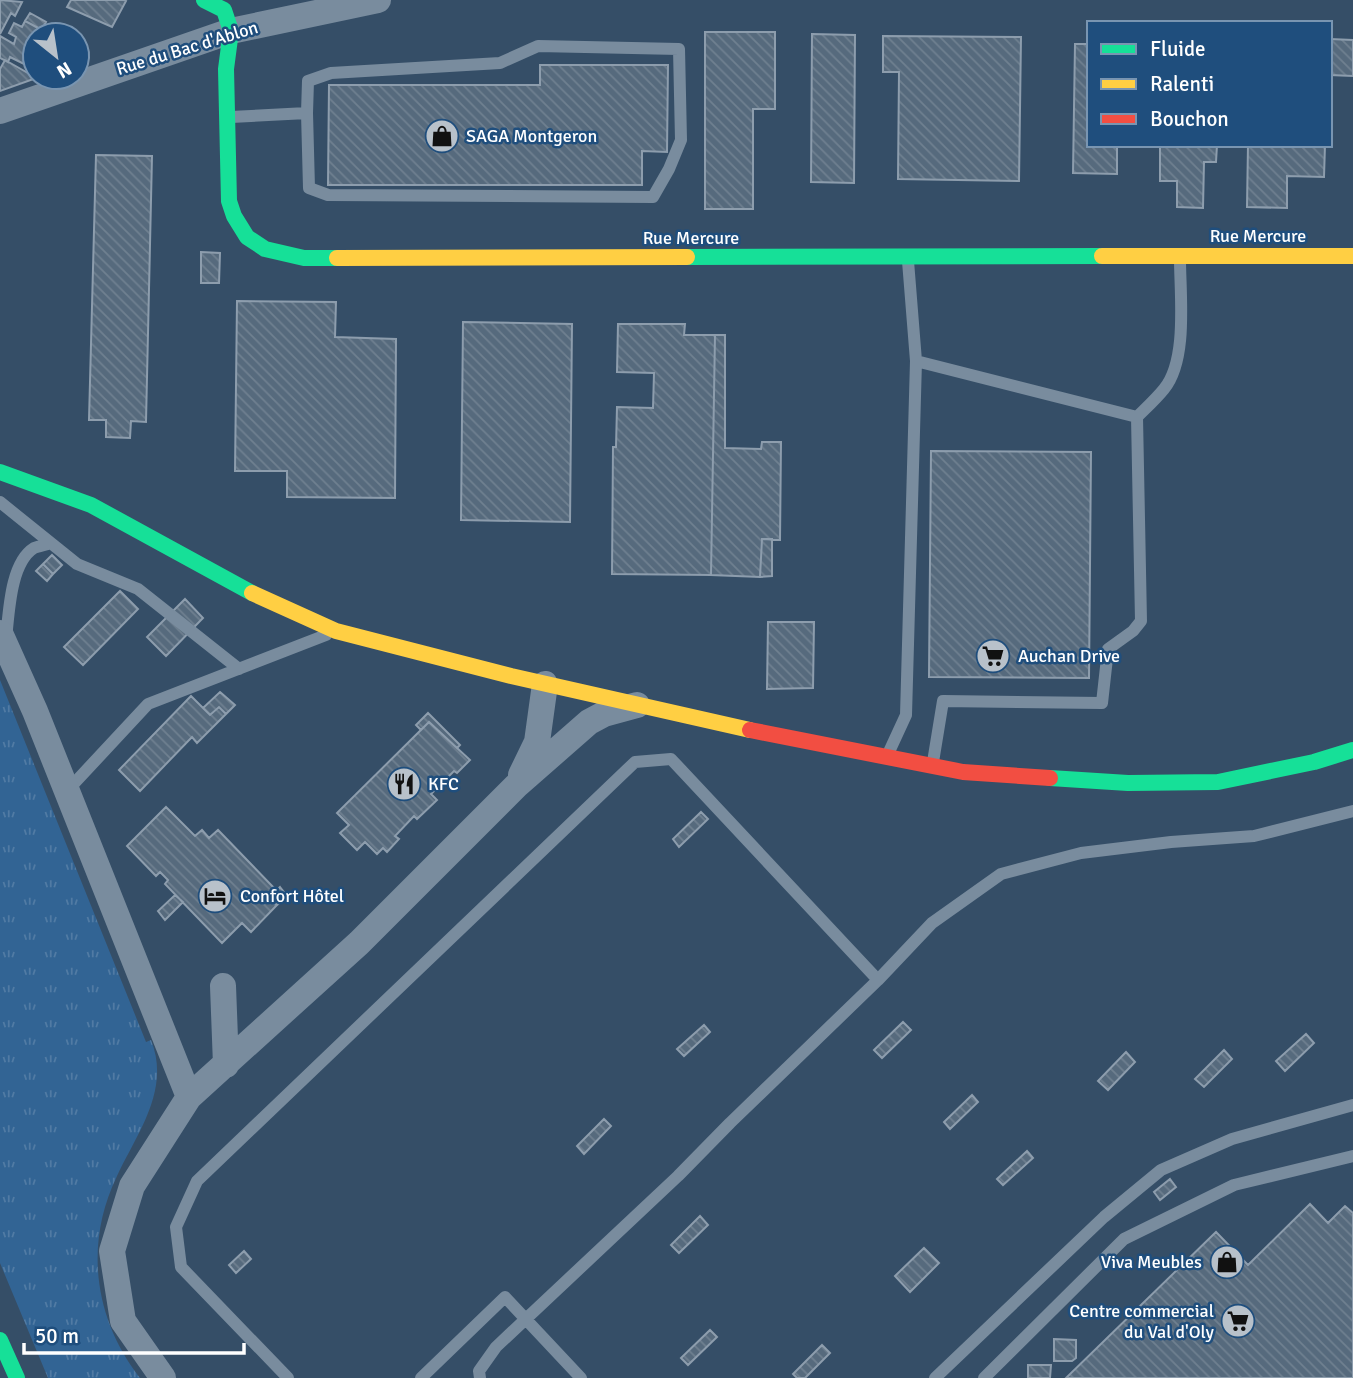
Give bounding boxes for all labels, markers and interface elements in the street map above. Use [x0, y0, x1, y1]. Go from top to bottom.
street label: Rue du Bac d'Ablon [114, 16, 260, 80]
north arrow [21, 21, 91, 91]
legend [1087, 21, 1332, 147]
text: Fluide [1150, 36, 1206, 62]
text: N [52, 56, 76, 84]
text: Ralenti [1150, 71, 1214, 97]
text: Bouchon [1150, 106, 1229, 132]
shop icon: SAGA Montgeron [423, 117, 461, 155]
place label: SAGA Montgeron [466, 125, 597, 147]
street label: Rue Mercure [1210, 225, 1306, 247]
street label: Rue Mercure [643, 227, 739, 249]
supermarket icon: Auchan Drive [974, 637, 1012, 675]
place label: Auchan Drive [1018, 645, 1120, 667]
restaurant icon: KFC [385, 765, 423, 803]
place label: KFC [428, 773, 459, 795]
hotel icon: Confort Hôtel [196, 877, 234, 915]
place label: Confort Hôtel [240, 885, 344, 907]
shop icon: Viva Meubles [1208, 1243, 1246, 1281]
place label: Viva Meubles [1101, 1251, 1202, 1273]
place label: Centre commercial du Val d'Oly [1069, 1300, 1215, 1343]
supermarket icon: Centre commercial du Val d'Oly [1219, 1302, 1257, 1340]
scale bar [24, 1312, 245, 1356]
text: 50 m [35, 1323, 79, 1349]

